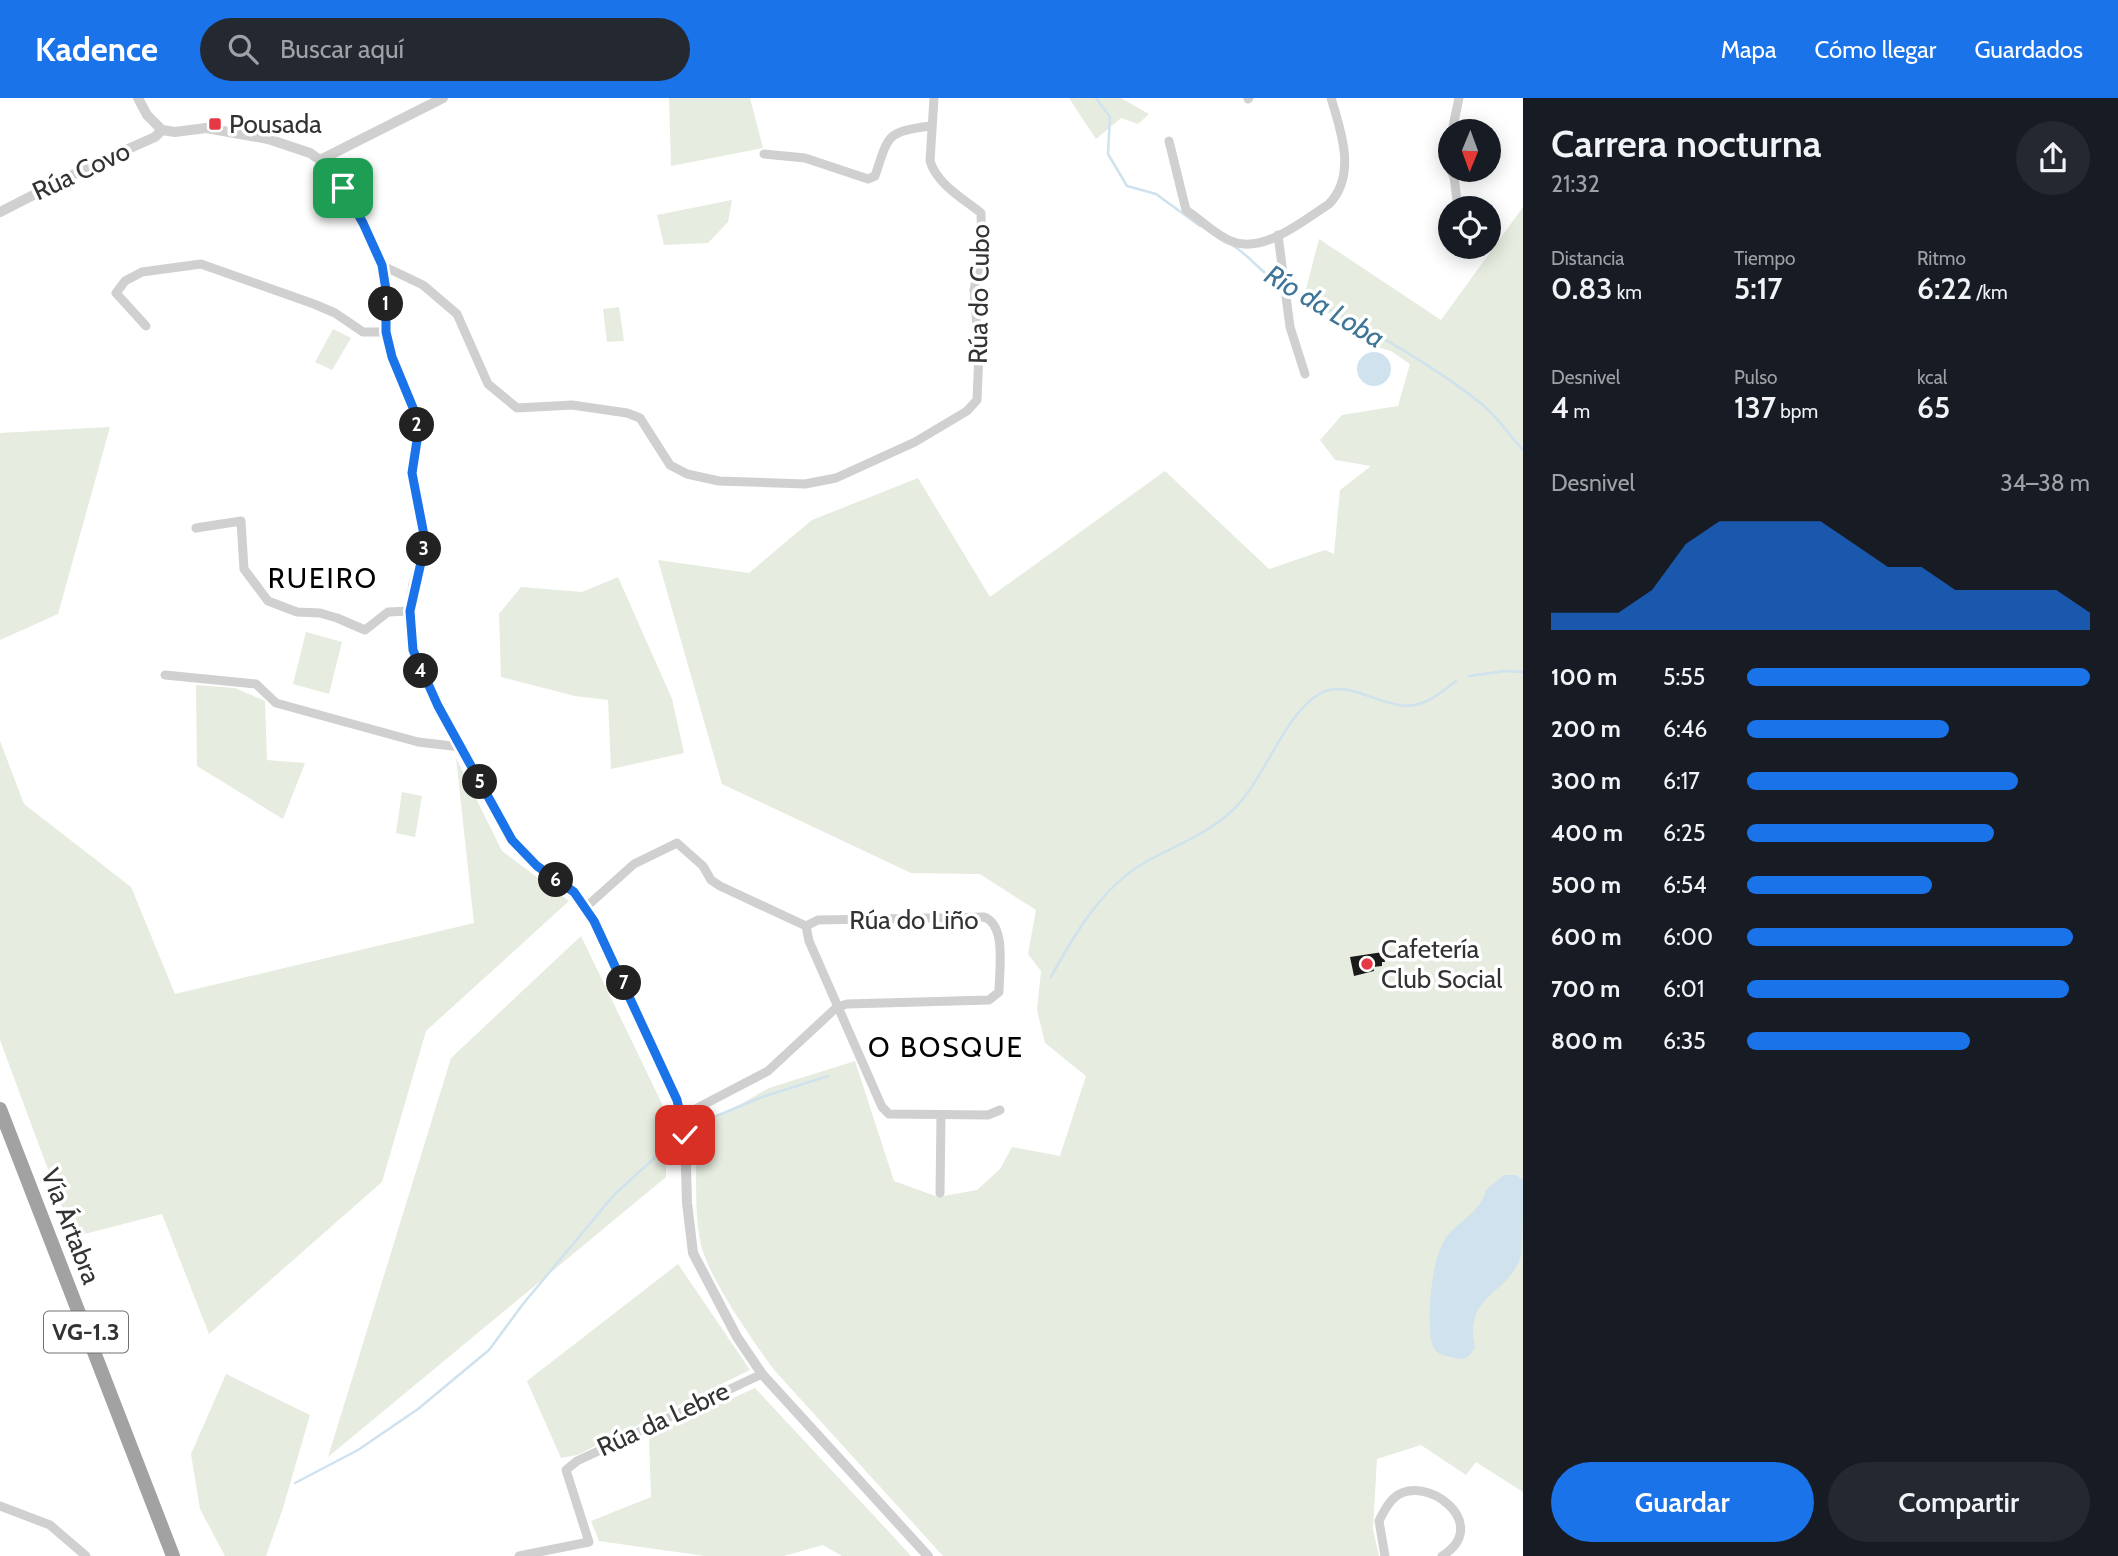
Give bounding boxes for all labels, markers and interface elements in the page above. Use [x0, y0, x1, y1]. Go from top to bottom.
search box [200, 18, 690, 81]
text: Kadence [35, 29, 158, 69]
icon: search [224, 30, 262, 68]
text: Buscar aquí [280, 33, 404, 65]
text: Mapa [1721, 35, 1777, 64]
text: Cómo llegar [1815, 35, 1936, 64]
text: Guardados [1974, 35, 2083, 64]
place label: Pousada [229, 108, 322, 140]
marker: Pousada [207, 116, 223, 132]
north arrow [1438, 119, 1502, 182]
map controls [1438, 119, 1501, 259]
text: Carrera nocturna [1551, 120, 1821, 167]
button: share [2016, 121, 2090, 195]
street label: Rúa Covo [27, 135, 135, 207]
pin [313, 158, 373, 218]
icon: arrive [324, 169, 362, 207]
text: 21:32 [1551, 170, 1600, 198]
button: locate [1438, 196, 1501, 259]
street label: Rúa do Cubo [962, 224, 996, 364]
text: Distancia [1551, 247, 1625, 270]
text: Tiempo [1734, 247, 1795, 270]
text: Ritmo [1917, 247, 1966, 270]
water label: Río da Loba [1259, 257, 1391, 355]
text: 0.83 [1551, 270, 1613, 307]
text: 5:17 [1734, 270, 1783, 307]
text: 6:22 [1917, 270, 1972, 307]
text: km [1613, 281, 1642, 304]
text: /km [1972, 281, 2008, 304]
pin: 1 [368, 286, 404, 322]
text: 1 [382, 292, 389, 315]
text: Desnivel [1551, 366, 1620, 389]
text: Pulso [1734, 366, 1778, 389]
text: kcal [1917, 366, 1947, 389]
text: 4 [1551, 389, 1569, 426]
text: 137 [1734, 389, 1776, 426]
text: 65 [1917, 389, 1950, 426]
text: m [1569, 400, 1590, 423]
text: bpm [1776, 400, 1818, 423]
pin: 2 [400, 408, 434, 442]
text: 2 [411, 413, 422, 436]
text: Desnivel [1551, 469, 1635, 497]
text: 34–38 m [2000, 469, 2090, 497]
pin: 3 [406, 532, 442, 566]
text: 3 [418, 537, 429, 560]
district label: RUEIRO [268, 561, 378, 595]
pin: 4 [404, 654, 438, 688]
text: 4 [415, 659, 426, 682]
text: 100 m [1551, 663, 1617, 691]
text: 5:55 [1663, 663, 1705, 691]
text: 200 m [1551, 715, 1621, 743]
text: 6:46 [1663, 715, 1707, 743]
pin: 5 [462, 764, 498, 800]
text: 300 m [1551, 767, 1621, 795]
text: 6:17 [1663, 767, 1700, 795]
text: 5 [474, 770, 485, 793]
text: 400 m [1551, 819, 1623, 847]
text: 6:25 [1663, 819, 1705, 847]
pin: 6 [538, 862, 574, 898]
text: 6 [550, 868, 561, 891]
text: 500 m [1551, 871, 1621, 899]
text: 6:54 [1663, 871, 1707, 899]
street label: Rúa do Liño [849, 904, 979, 936]
text: 600 m [1551, 923, 1622, 951]
text: 6:00 [1663, 923, 1713, 951]
place label: Cafetería Club Social [1381, 933, 1502, 995]
marker: Cafetería Club Social [1359, 956, 1375, 972]
pin: 7 [606, 966, 642, 1001]
text: 7 [619, 971, 628, 994]
text: 700 m [1551, 975, 1620, 1003]
text: 6:01 [1663, 975, 1704, 1003]
text: 800 m [1551, 1027, 1623, 1055]
text: 6:35 [1663, 1027, 1706, 1055]
district label: O BOSQUE [868, 1030, 1024, 1064]
pin [655, 1105, 715, 1165]
icon: check [666, 1116, 704, 1154]
street label: Vía Ártabra [34, 1164, 108, 1289]
road number: VG-1.3 [44, 1312, 128, 1352]
street label: Rúa da Lebre [592, 1375, 734, 1463]
button: Guardar [1551, 1462, 1814, 1542]
button: Compartir [1828, 1462, 2090, 1542]

